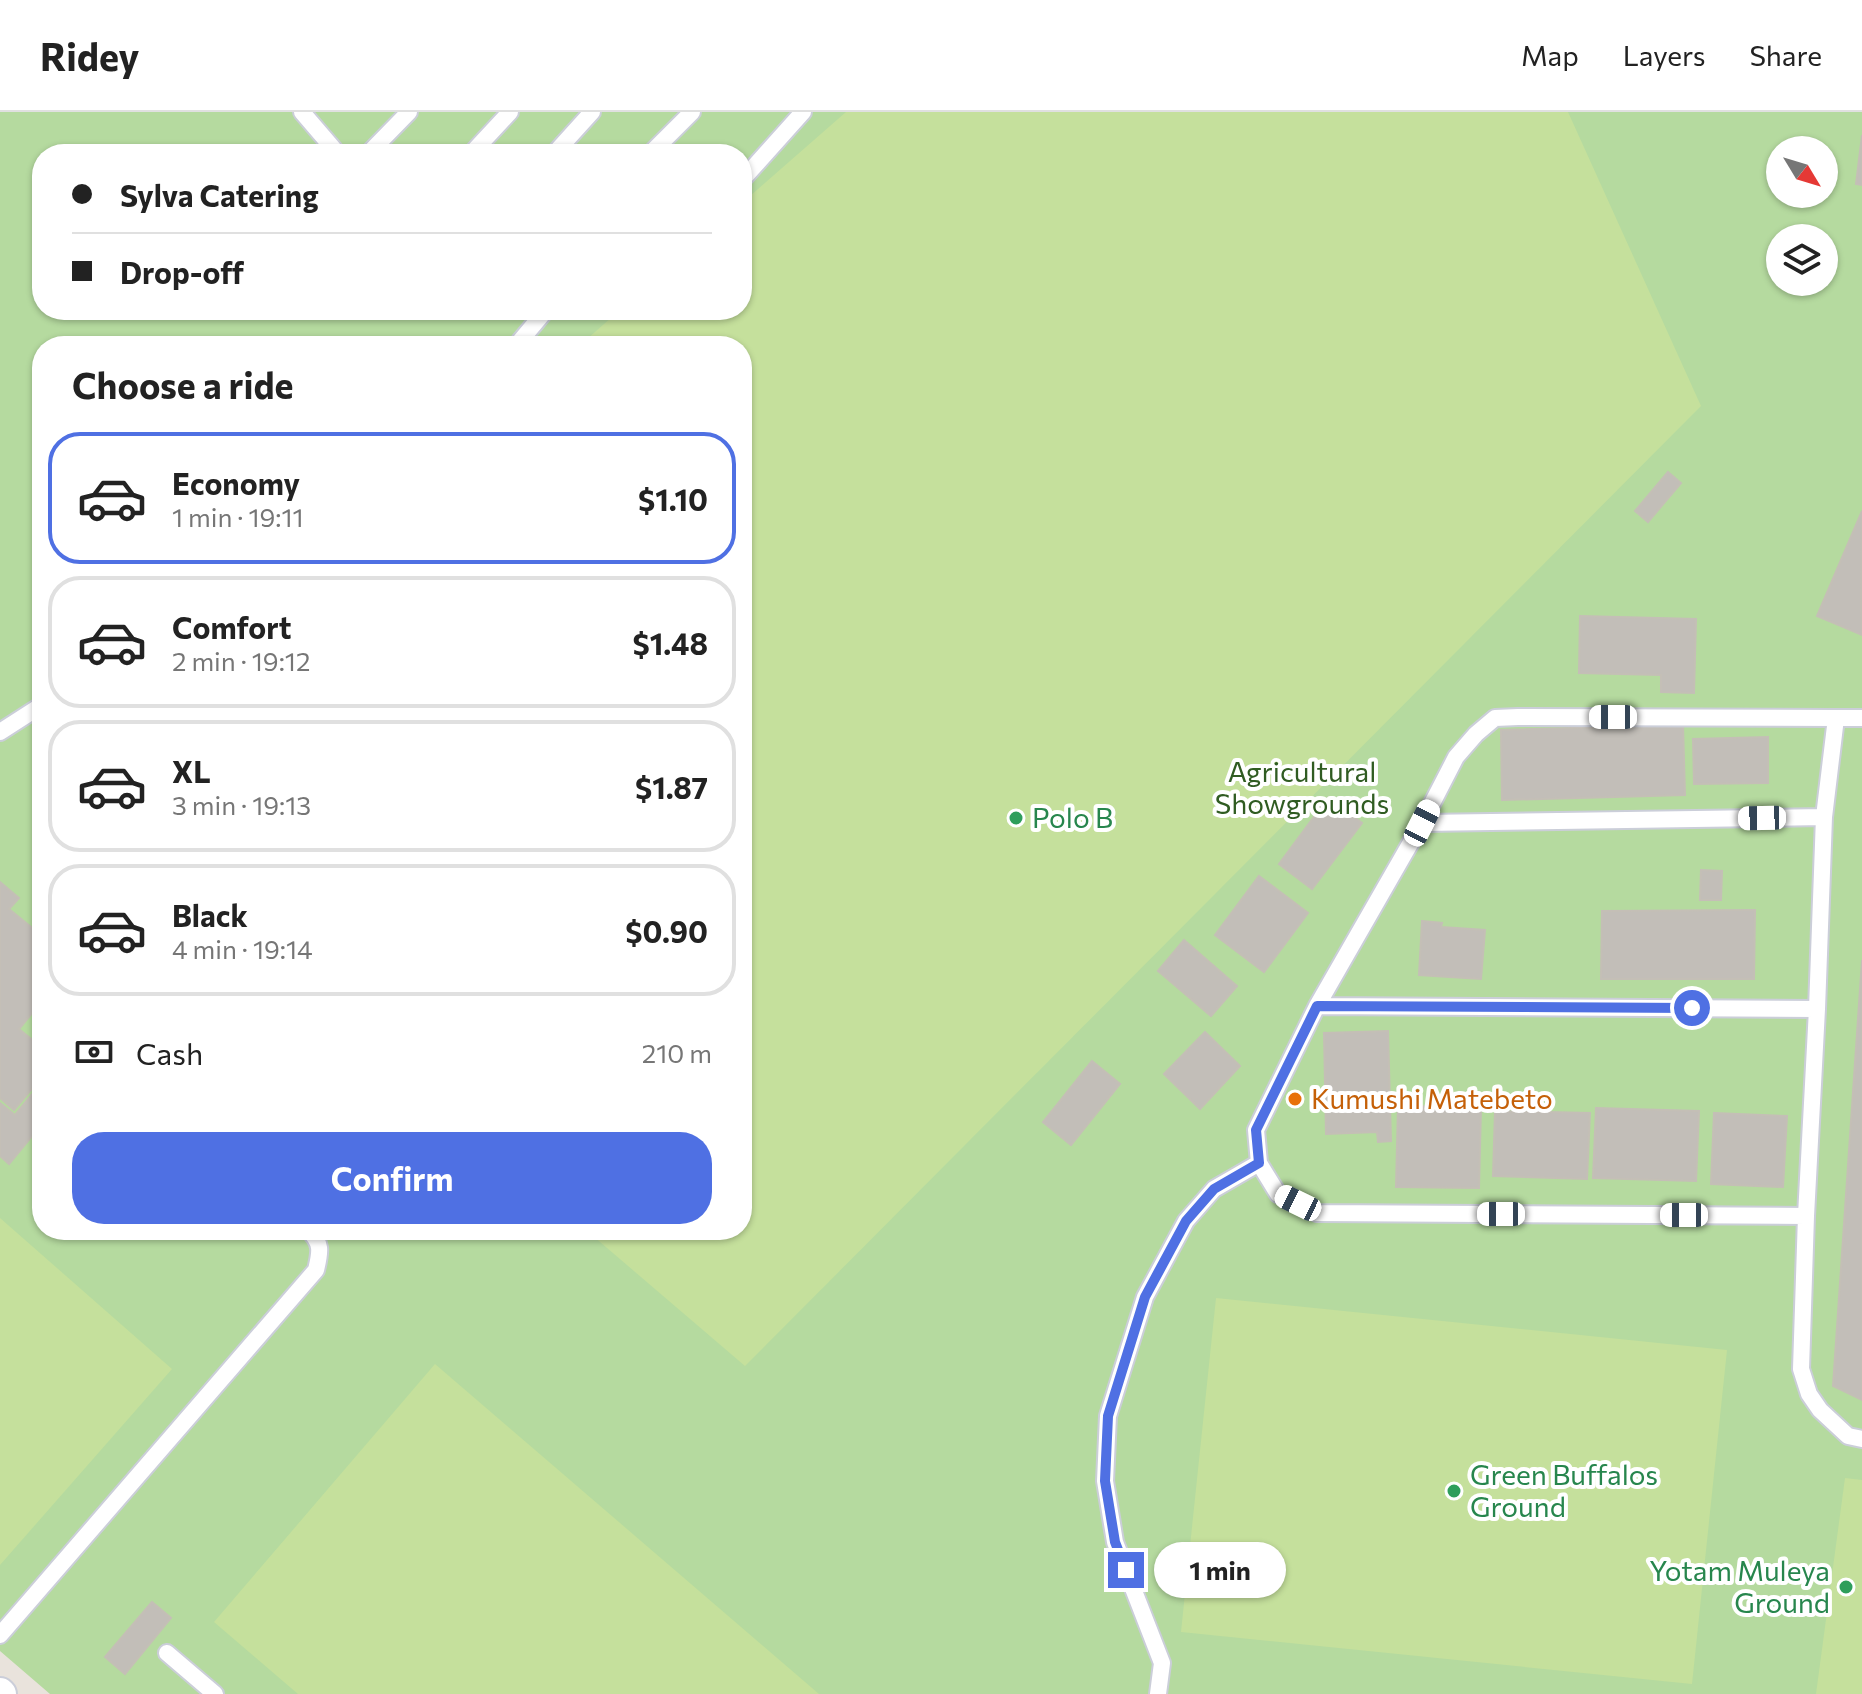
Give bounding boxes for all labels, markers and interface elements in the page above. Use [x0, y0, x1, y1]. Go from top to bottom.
text: Ridey [40, 32, 139, 79]
text: Map [1521, 38, 1579, 72]
text: Layers [1623, 38, 1705, 72]
text: Share [1749, 38, 1822, 72]
north arrow [1766, 136, 1838, 208]
map controls [1766, 136, 1838, 296]
text: Sylva Catering [120, 176, 319, 213]
button: layers [1766, 224, 1838, 296]
text: Drop-off [120, 253, 244, 290]
text: Choose a ride [72, 362, 293, 406]
icon: car [76, 462, 148, 534]
text: Economy [172, 464, 300, 501]
text: $1.10 [638, 480, 708, 517]
text: 1 min · 19:11 [172, 501, 304, 532]
icon: car [76, 606, 148, 678]
text: Comfort [172, 608, 291, 645]
text: $1.48 [633, 624, 708, 661]
text: 2 min · 19:12 [172, 645, 310, 676]
car [1589, 705, 1637, 729]
icon: car [76, 750, 148, 822]
text: XL [172, 752, 211, 789]
park label: Agricultural Showgrounds [1215, 754, 1389, 820]
text: $1.87 [635, 768, 708, 805]
text: 3 min · 19:13 [172, 789, 311, 820]
car [1400, 796, 1444, 850]
place label: Polo B [1032, 800, 1113, 834]
car [1738, 806, 1786, 830]
marker: Polo B [1007, 809, 1025, 827]
icon: car [76, 894, 148, 966]
text: Black [172, 896, 248, 933]
text: $0.90 [625, 912, 708, 949]
text: 4 min · 19:14 [172, 933, 313, 964]
route start [1674, 990, 1710, 1026]
icon: cash [72, 1030, 116, 1074]
text: Cash [136, 1034, 203, 1071]
text: 210 m [642, 1037, 712, 1068]
place label: Kumushi Matebeto [1311, 1081, 1553, 1115]
marker: Kumushi Matebeto [1286, 1090, 1304, 1108]
button: Confirm [72, 1132, 712, 1224]
car [1271, 1182, 1325, 1224]
car [1477, 1202, 1525, 1226]
car [1660, 1203, 1708, 1227]
place label: Green Buffalos Ground [1470, 1457, 1658, 1523]
marker: Green Buffalos Ground [1445, 1482, 1463, 1500]
callout: 1 min [1154, 1542, 1286, 1598]
route end [1108, 1552, 1144, 1588]
place label: Yotam Muleya Ground [1649, 1553, 1830, 1619]
text: 1 min [1189, 1554, 1251, 1585]
marker: Yotam Muleya Ground [1837, 1578, 1855, 1596]

